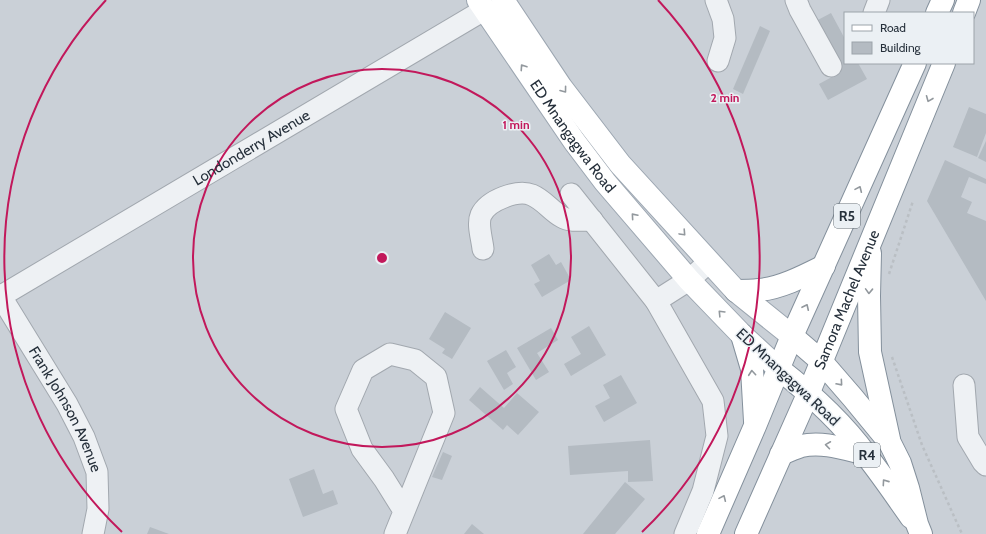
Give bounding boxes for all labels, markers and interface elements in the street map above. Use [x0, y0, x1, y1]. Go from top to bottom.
legend [844, 12, 974, 64]
text: Road [880, 20, 906, 35]
text: Building [880, 40, 922, 55]
one-way arrow [520, 64, 528, 71]
street label: ED Mnangagwa Road [526, 76, 619, 197]
one-way arrow [559, 86, 566, 93]
text: 2 min [711, 90, 739, 105]
one-way arrow [926, 95, 934, 103]
street label: Londonderry Avenue [190, 106, 313, 189]
text: 1 min [502, 117, 530, 132]
one-way arrow [854, 185, 862, 193]
road number: R5 [834, 204, 860, 228]
one-way arrow [632, 213, 639, 221]
street label: Samora Machel Avenue [810, 227, 884, 372]
one-way arrow [678, 228, 685, 236]
centre of rings [375, 251, 389, 265]
one-way arrow [865, 288, 873, 294]
one-way arrow [801, 304, 809, 311]
one-way arrow [718, 310, 726, 318]
street label: ED Mnangagwa Road [733, 325, 843, 429]
street label: Frank Johnson Avenue [25, 343, 105, 475]
one-way arrow [748, 370, 757, 376]
one-way arrow [836, 378, 843, 385]
one-way arrow [824, 441, 831, 450]
road number: R4 [854, 443, 880, 467]
one-way arrow [883, 479, 890, 486]
one-way arrow [719, 495, 727, 502]

